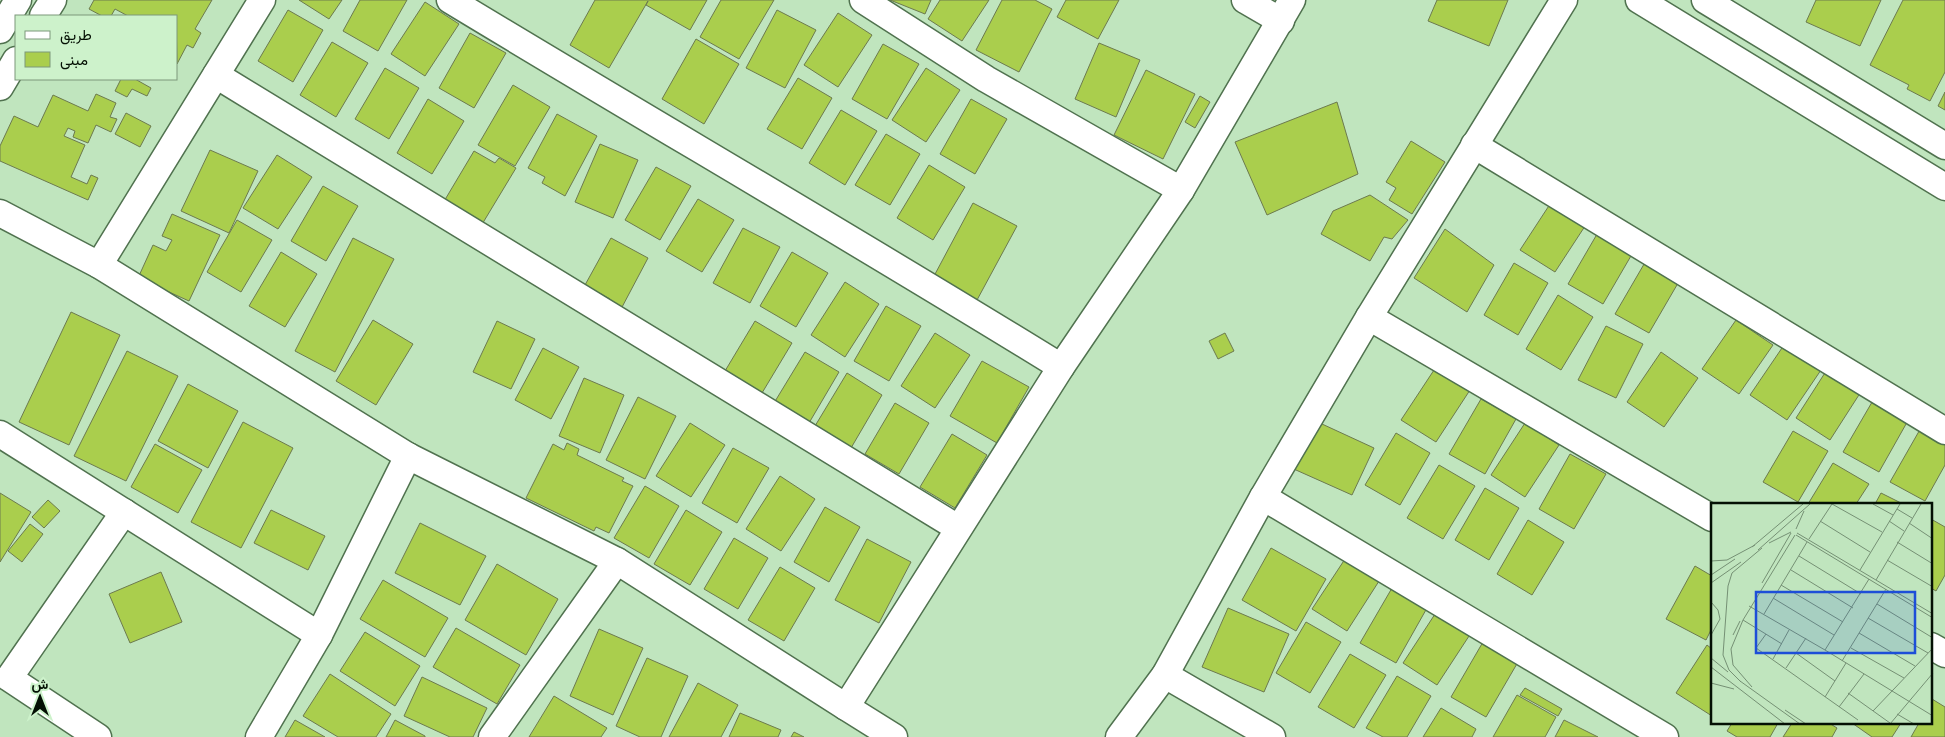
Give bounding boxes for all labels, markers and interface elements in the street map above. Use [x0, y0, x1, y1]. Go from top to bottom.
legend [15, 15, 178, 80]
text: طريق [60, 24, 92, 45]
text: مبنى [60, 49, 88, 70]
inset map [1711, 503, 1932, 724]
north arrow [15, 672, 65, 722]
text: ش [32, 674, 49, 693]

